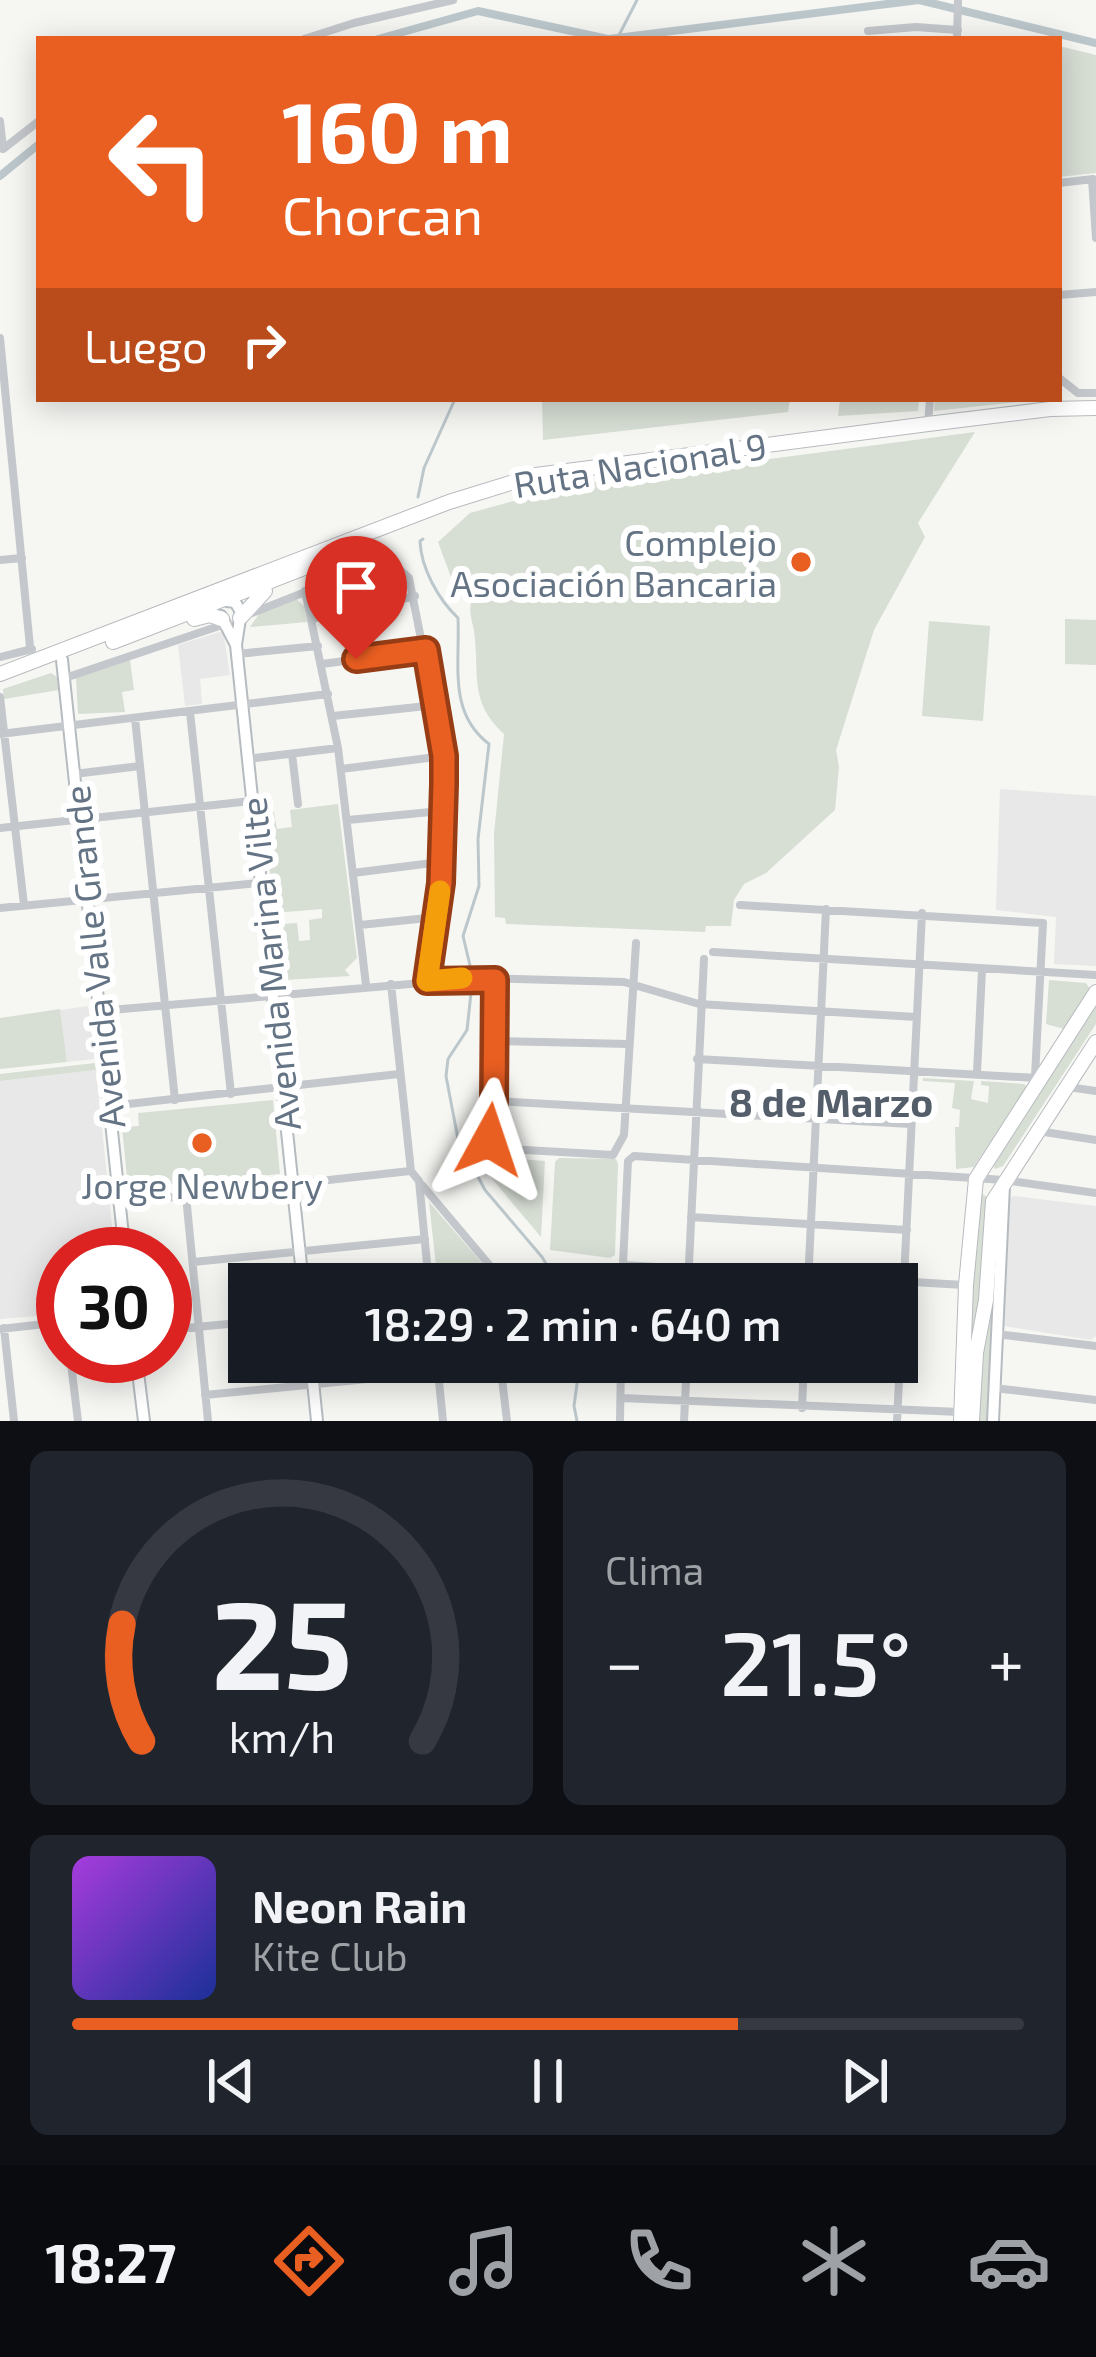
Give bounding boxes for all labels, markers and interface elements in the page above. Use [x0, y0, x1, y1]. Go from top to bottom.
text: 160 m [282, 79, 513, 180]
icon: left [84, 84, 240, 240]
text: Chorcan [282, 181, 483, 246]
icon: right [231, 312, 297, 378]
text: Luego [84, 318, 207, 372]
street label: Ruta Nacional 9 [510, 423, 770, 505]
place label: Complejo Asociación Bancaria [450, 520, 777, 604]
pin [305, 536, 407, 659]
marker: Complejo Asociación Bancaria [788, 549, 814, 575]
icon: arrive [323, 554, 389, 620]
street label: Avenida Valle Grande [54, 784, 132, 1130]
street label: Avenida Marina Vilte [230, 795, 308, 1133]
position arrow [426, 1077, 552, 1203]
district label: 8 de Marzo [729, 1078, 933, 1125]
marker: Jorge Newbery [189, 1130, 215, 1156]
place label: Jorge Newbery [81, 1163, 323, 1206]
speed limit sign: 30 [36, 1227, 192, 1383]
text: 18:29 · 2 min · 640 m [365, 1296, 781, 1350]
text: Clima [605, 1546, 704, 1593]
text: 25 [211, 1565, 352, 1715]
text: 21.5° [720, 1606, 911, 1714]
text: − [605, 1621, 644, 1700]
text: + [988, 1621, 1024, 1700]
text: km/h [228, 1710, 335, 1762]
text: Neon Rain [252, 1878, 467, 1932]
text: Kite Club [252, 1932, 408, 1979]
icon: previous [198, 2048, 264, 2114]
icon: pause [515, 2048, 581, 2114]
icon: next [832, 2048, 898, 2114]
icon: directions [267, 2219, 351, 2303]
icon: music [442, 2219, 526, 2303]
icon: phone [617, 2219, 701, 2303]
icon: climate [792, 2219, 876, 2303]
icon: car [967, 2219, 1051, 2303]
text: 18:27 [45, 2229, 176, 2294]

